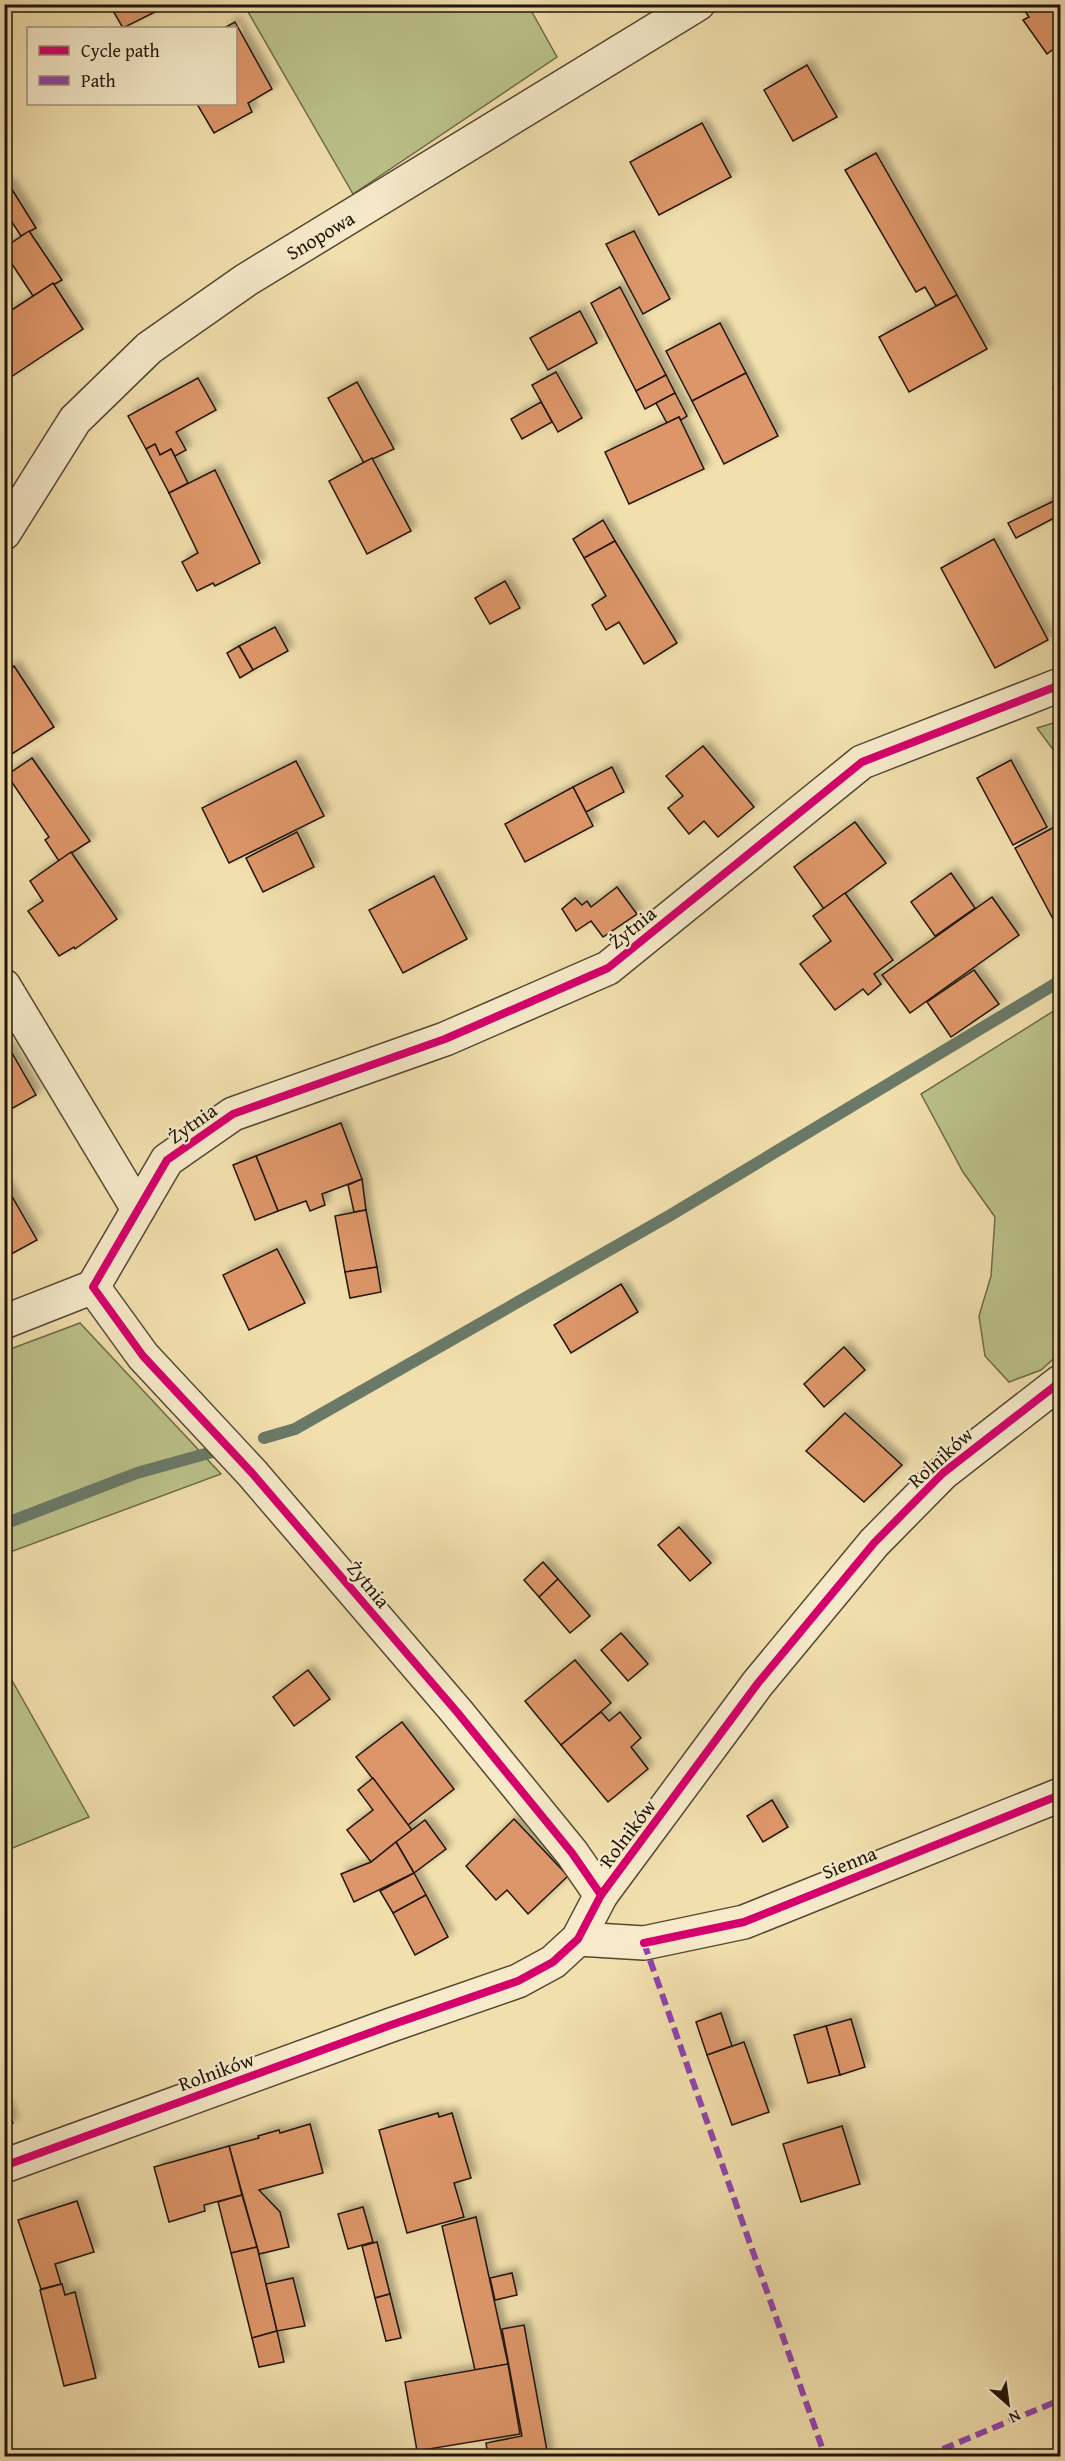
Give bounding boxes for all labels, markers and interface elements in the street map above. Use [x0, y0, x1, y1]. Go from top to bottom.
legend [27, 27, 237, 105]
text: Cycle path [81, 37, 160, 64]
text: Path [81, 67, 116, 94]
street label: Snopowa [280, 203, 360, 267]
street label: Żytnia [602, 898, 662, 955]
street label: Żytnia [162, 1095, 223, 1150]
street label: Rolników [901, 1419, 980, 1494]
street label: Żytnia [341, 1554, 398, 1614]
street label: Rolników [592, 1792, 663, 1873]
street label: Sienna [817, 1838, 881, 1886]
street label: Rolników [174, 2044, 259, 2098]
north arrow [978, 2374, 1038, 2434]
text: N [1004, 2404, 1025, 2430]

